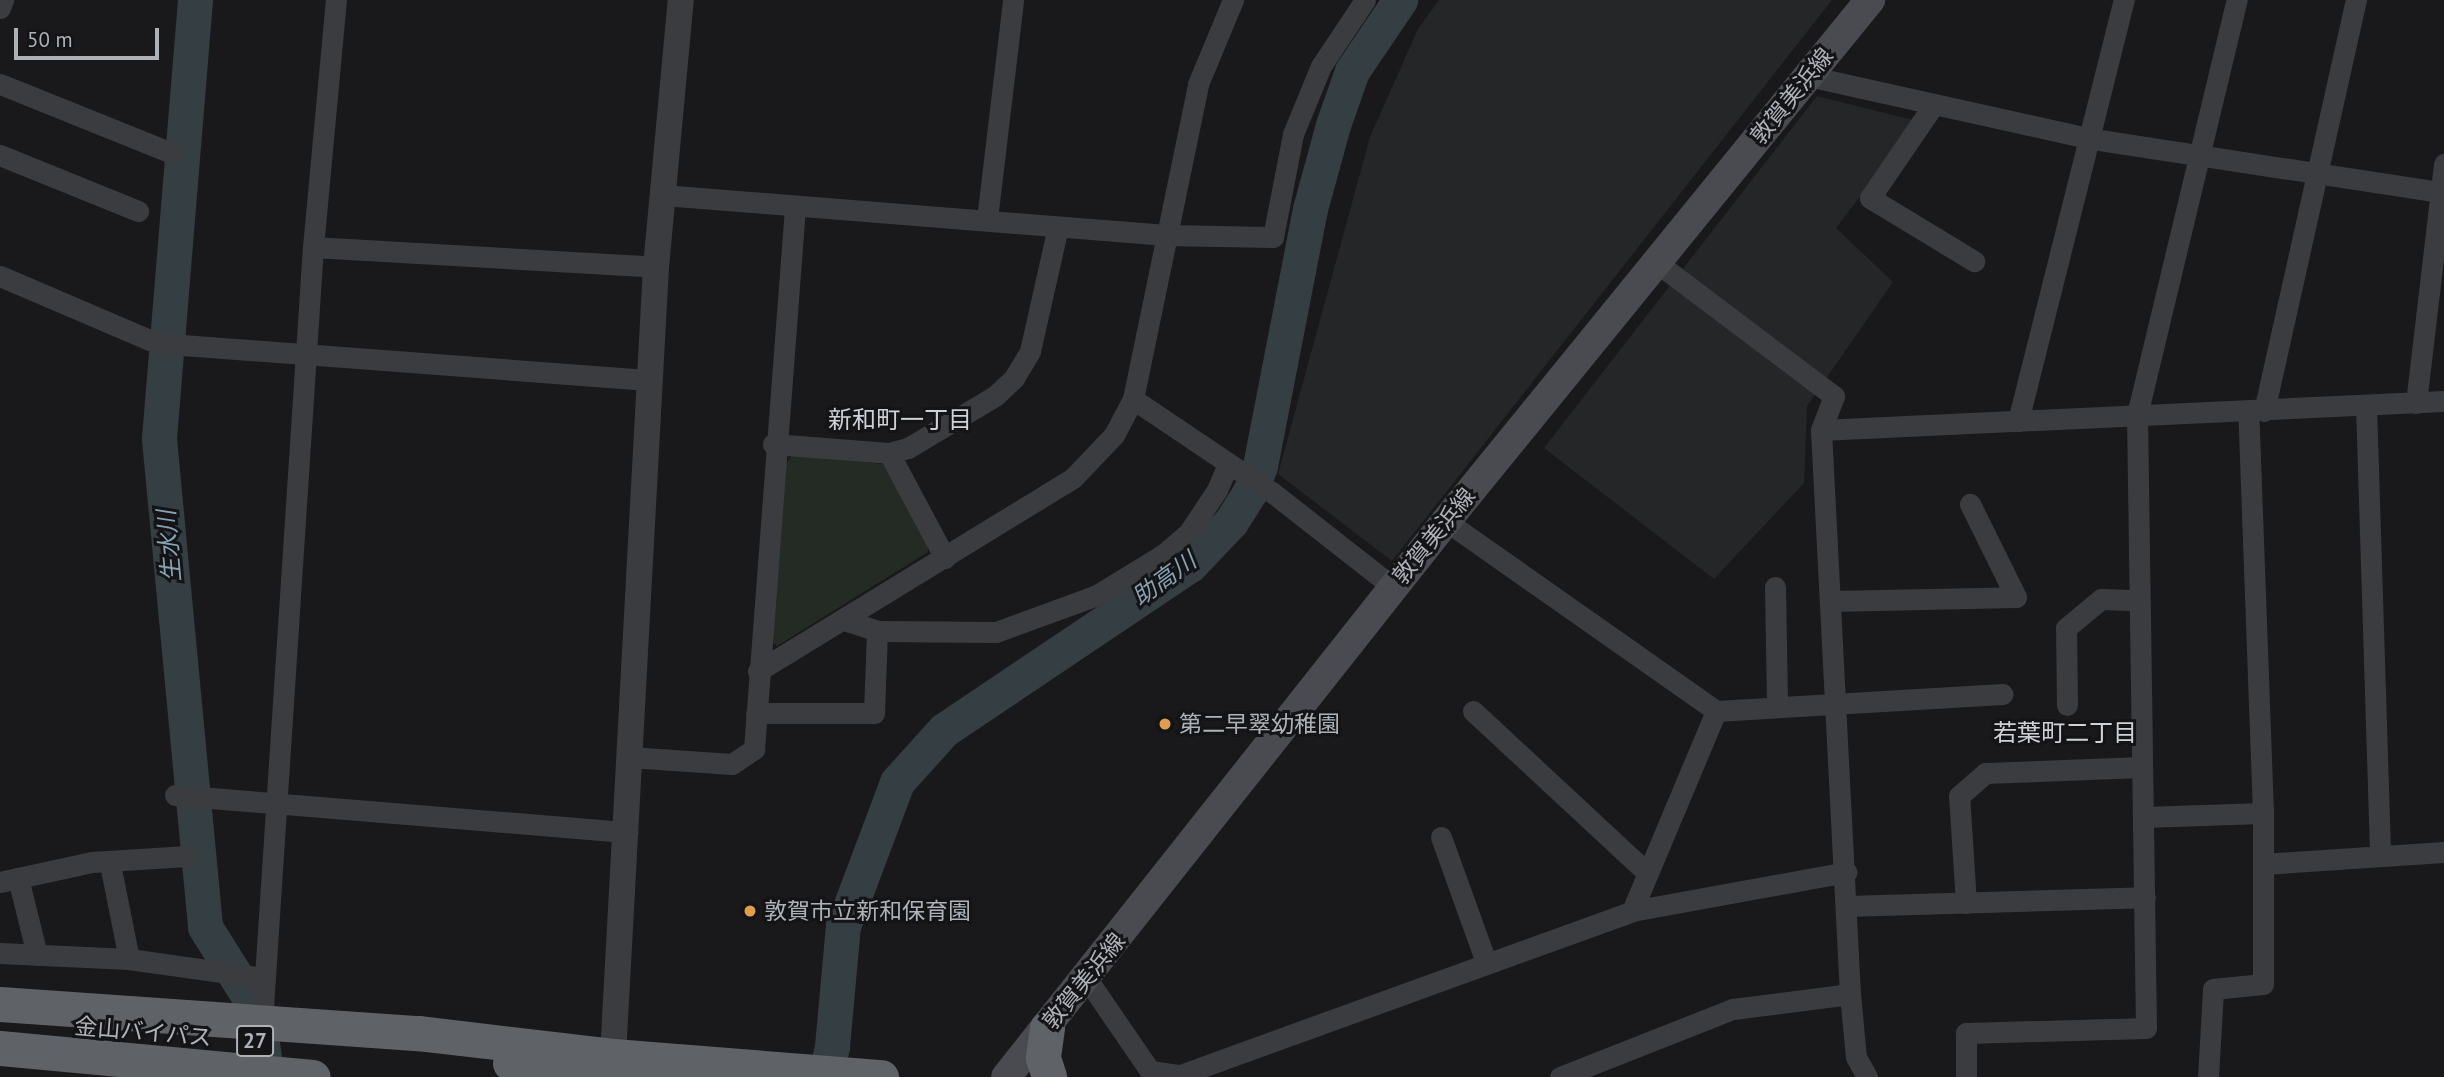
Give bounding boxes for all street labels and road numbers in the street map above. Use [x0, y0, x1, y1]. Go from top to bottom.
street label: 敦賀美浜線 [1745, 43, 1839, 149]
street label: 敦賀美浜線 [1387, 483, 1481, 589]
street label: 敦賀美浜線 [1037, 928, 1131, 1034]
street label: 金山バイパス [73, 1012, 213, 1052]
road number: 27 [236, 1024, 274, 1058]

